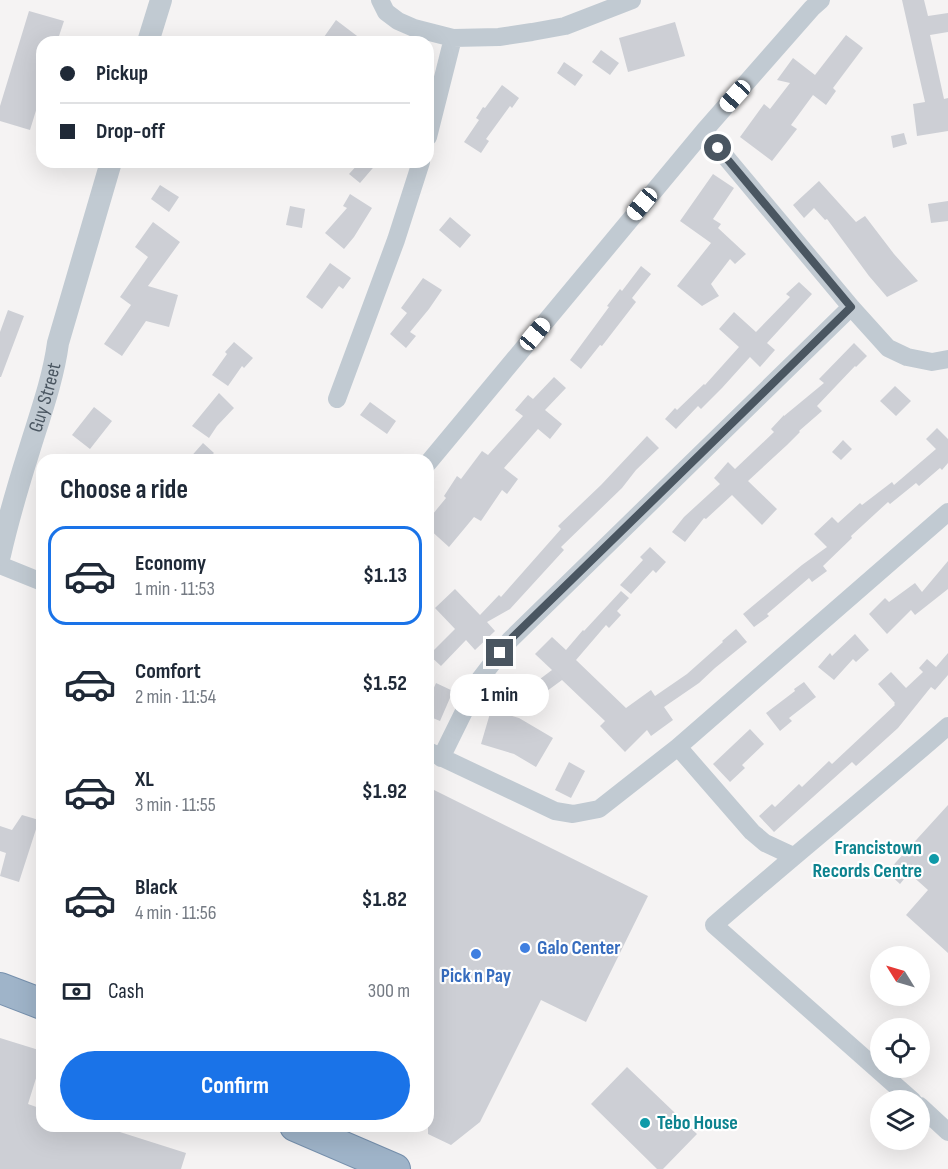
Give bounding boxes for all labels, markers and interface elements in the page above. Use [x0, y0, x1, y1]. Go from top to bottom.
text: Pickup [96, 60, 148, 87]
car [716, 77, 754, 115]
text: Drop-off [96, 118, 165, 145]
route start [704, 134, 731, 161]
car [624, 184, 660, 224]
car [517, 314, 553, 354]
street label: Guy Street [24, 360, 66, 435]
text: Choose a ride [60, 474, 188, 506]
icon: car [63, 549, 117, 603]
text: Economy [135, 550, 206, 577]
text: $1.13 [363, 562, 407, 589]
text: 1 min · 11:53 [135, 577, 215, 601]
route end [486, 639, 513, 666]
icon: car [63, 657, 117, 711]
text: Comfort [135, 658, 201, 685]
text: $1.52 [362, 670, 407, 697]
callout: 1 min [450, 674, 550, 716]
text: 1 min [481, 683, 518, 707]
text: 2 min · 11:54 [135, 685, 216, 709]
icon: car [63, 765, 117, 819]
text: XL [135, 766, 154, 793]
text: $1.92 [362, 778, 407, 805]
text: 3 min · 11:55 [135, 793, 216, 817]
place label: Francistown Records Centre [812, 836, 922, 883]
marker: Francistown Records Centre [927, 852, 941, 866]
icon: car [63, 873, 117, 927]
text: Black [135, 874, 177, 901]
text: $1.82 [361, 886, 407, 913]
text: 4 min · 11:56 [135, 901, 217, 925]
place label: Galo Center [537, 936, 620, 960]
marker: Galo Center [518, 941, 532, 955]
north arrow [870, 946, 930, 1006]
map controls [870, 946, 930, 1150]
marker: Pick n Pay [469, 947, 483, 961]
place label: Pick n Pay [441, 964, 512, 988]
icon: cash [60, 975, 93, 1008]
text: Cash [108, 978, 144, 1005]
text: 300 m [368, 979, 410, 1003]
button: locate [870, 1018, 930, 1078]
button: Confirm [60, 1051, 410, 1120]
button: layers [870, 1090, 930, 1150]
place label: Tebo House [657, 1111, 738, 1135]
marker: Tebo House [638, 1116, 652, 1130]

